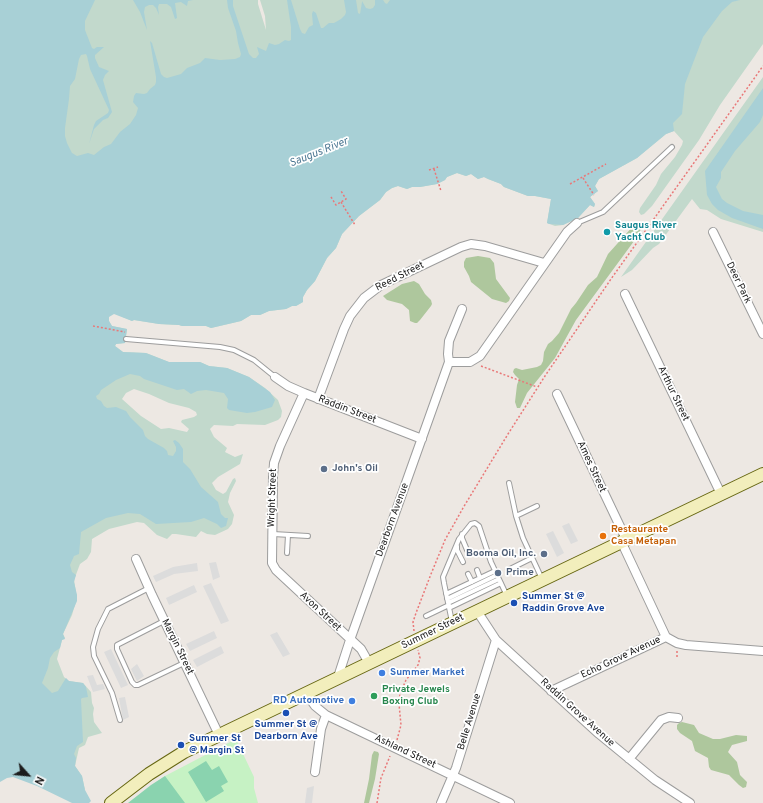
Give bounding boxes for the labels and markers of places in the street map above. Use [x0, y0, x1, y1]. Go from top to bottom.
place label: Saugus River Yacht Club [615, 220, 677, 244]
marker: Saugus River Yacht Club [602, 227, 612, 237]
place label: John's Oil [332, 463, 378, 475]
marker: John's Oil [319, 464, 329, 474]
place label: Restaurante Casa Metapan [611, 524, 676, 548]
marker: Restaurante Casa Metapan [598, 531, 608, 541]
place label: Booma Oil, Inc. [466, 548, 536, 560]
marker: Booma Oil, Inc. [539, 549, 549, 559]
place label: Prime [506, 567, 534, 579]
marker: Prime [493, 568, 503, 578]
place label: Summer St @ Raddin Grove Ave [522, 591, 604, 614]
marker: Summer St @ Raddin Grove Ave [509, 598, 519, 608]
place label: Summer Market [390, 667, 465, 679]
marker: Summer Market [377, 668, 387, 678]
place label: Private Jewels Boxing Club [382, 684, 450, 708]
marker: Private Jewels Boxing Club [369, 691, 379, 701]
place label: RD Automotive [273, 695, 344, 707]
marker: RD Automotive [347, 696, 357, 706]
marker: Summer St @ Dearborn Ave [281, 708, 291, 718]
place label: Summer St @ Dearborn Ave [254, 719, 318, 742]
place label: Summer St @ Margin St [189, 733, 244, 756]
marker: Summer St @ Margin St [176, 740, 186, 750]

